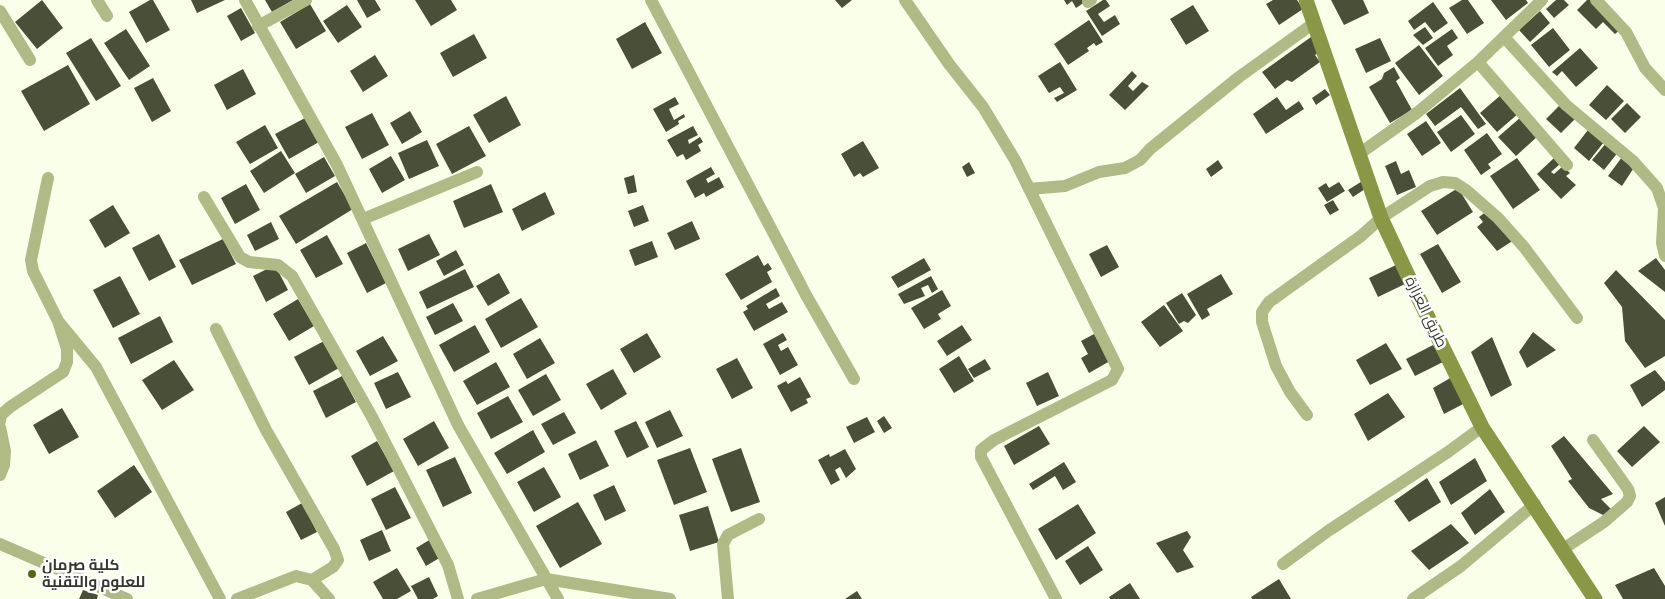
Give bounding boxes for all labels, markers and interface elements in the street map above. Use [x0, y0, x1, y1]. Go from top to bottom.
street label: طريق العزازة [1401, 273, 1451, 351]
place label: كلية صرمان للعلوم والتقنية [42, 556, 145, 591]
marker: كلية صرمان للعلوم والتقنية [26, 568, 38, 580]

